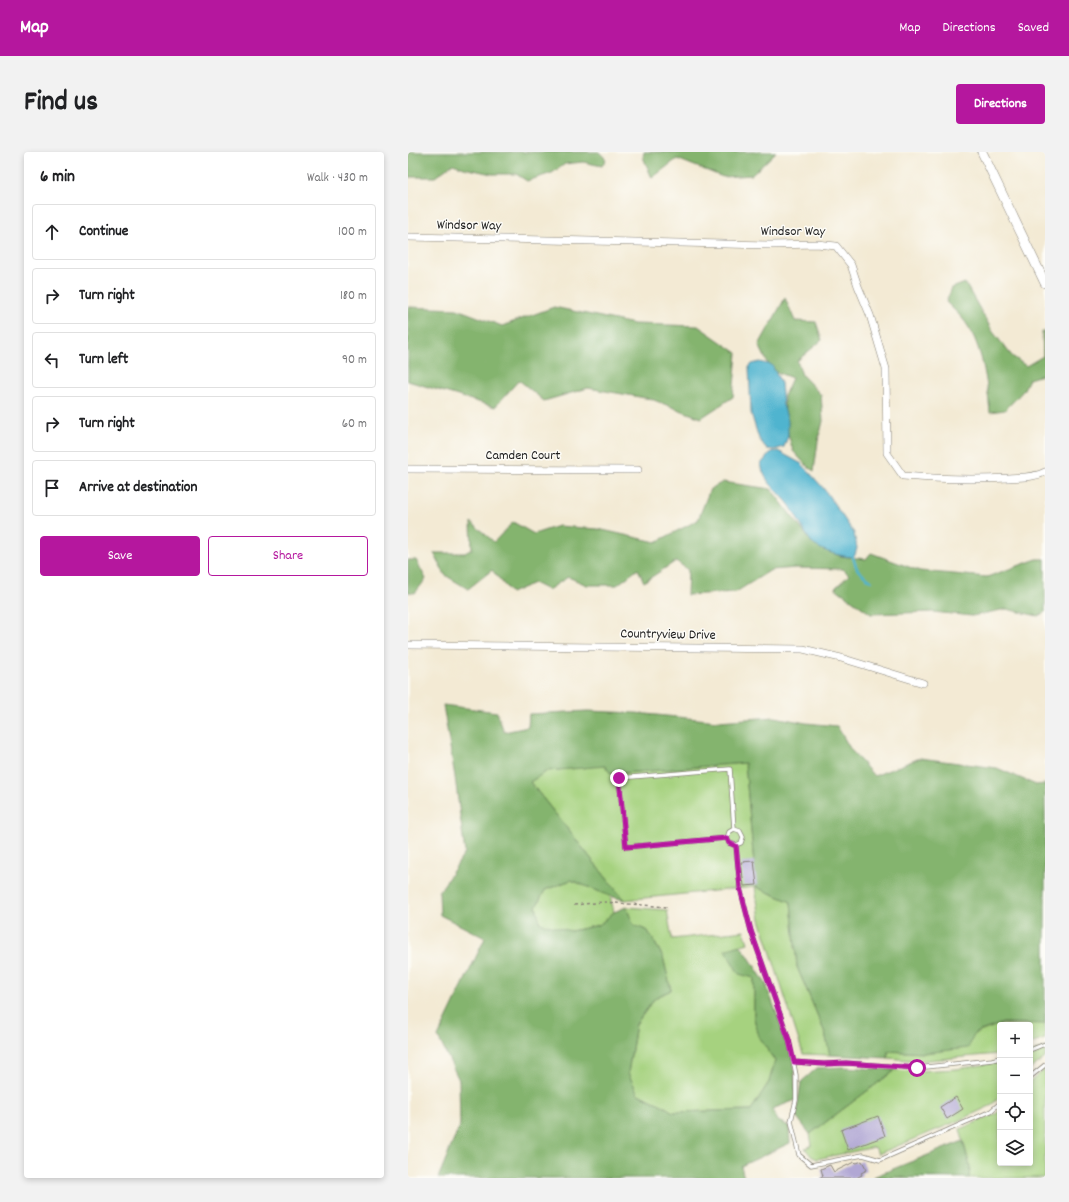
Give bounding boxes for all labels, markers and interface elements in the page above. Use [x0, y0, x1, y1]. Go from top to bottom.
text: Map [20, 15, 49, 42]
text: Map [899, 18, 921, 38]
text: Directions [943, 18, 996, 38]
text: Saved [1018, 18, 1049, 38]
text: Find us [24, 84, 98, 124]
button: Directions [956, 84, 1045, 124]
text: 6 min [40, 166, 75, 190]
text: Walk · 430 m [307, 169, 368, 188]
street label: Windsor Way [437, 215, 502, 237]
icon: ahead [41, 221, 63, 243]
text: Continue [79, 221, 128, 243]
street label: Windsor Way [761, 222, 826, 242]
text: 100 m [338, 223, 367, 242]
icon: right [41, 285, 63, 307]
text: Turn right [79, 285, 135, 307]
text: 180 m [340, 287, 367, 306]
icon: left [41, 349, 63, 371]
text: Turn left [79, 349, 128, 371]
text: 90 m [342, 351, 367, 370]
icon: right [41, 413, 63, 435]
text: Turn right [79, 413, 135, 435]
text: 60 m [342, 415, 367, 434]
street label: Camden Court [485, 446, 561, 466]
icon: arrive [41, 477, 63, 499]
text: Arrive at destination [79, 477, 197, 499]
button: Save [40, 536, 200, 576]
button: Share [208, 536, 368, 576]
street label: Countryview Drive [620, 624, 716, 646]
route end [610, 769, 628, 787]
map controls [997, 1022, 1033, 1166]
button: + [997, 1022, 1033, 1058]
button: − [997, 1058, 1033, 1094]
route start [908, 1059, 926, 1077]
button: locate [997, 1094, 1033, 1130]
button: layers [997, 1130, 1033, 1166]

